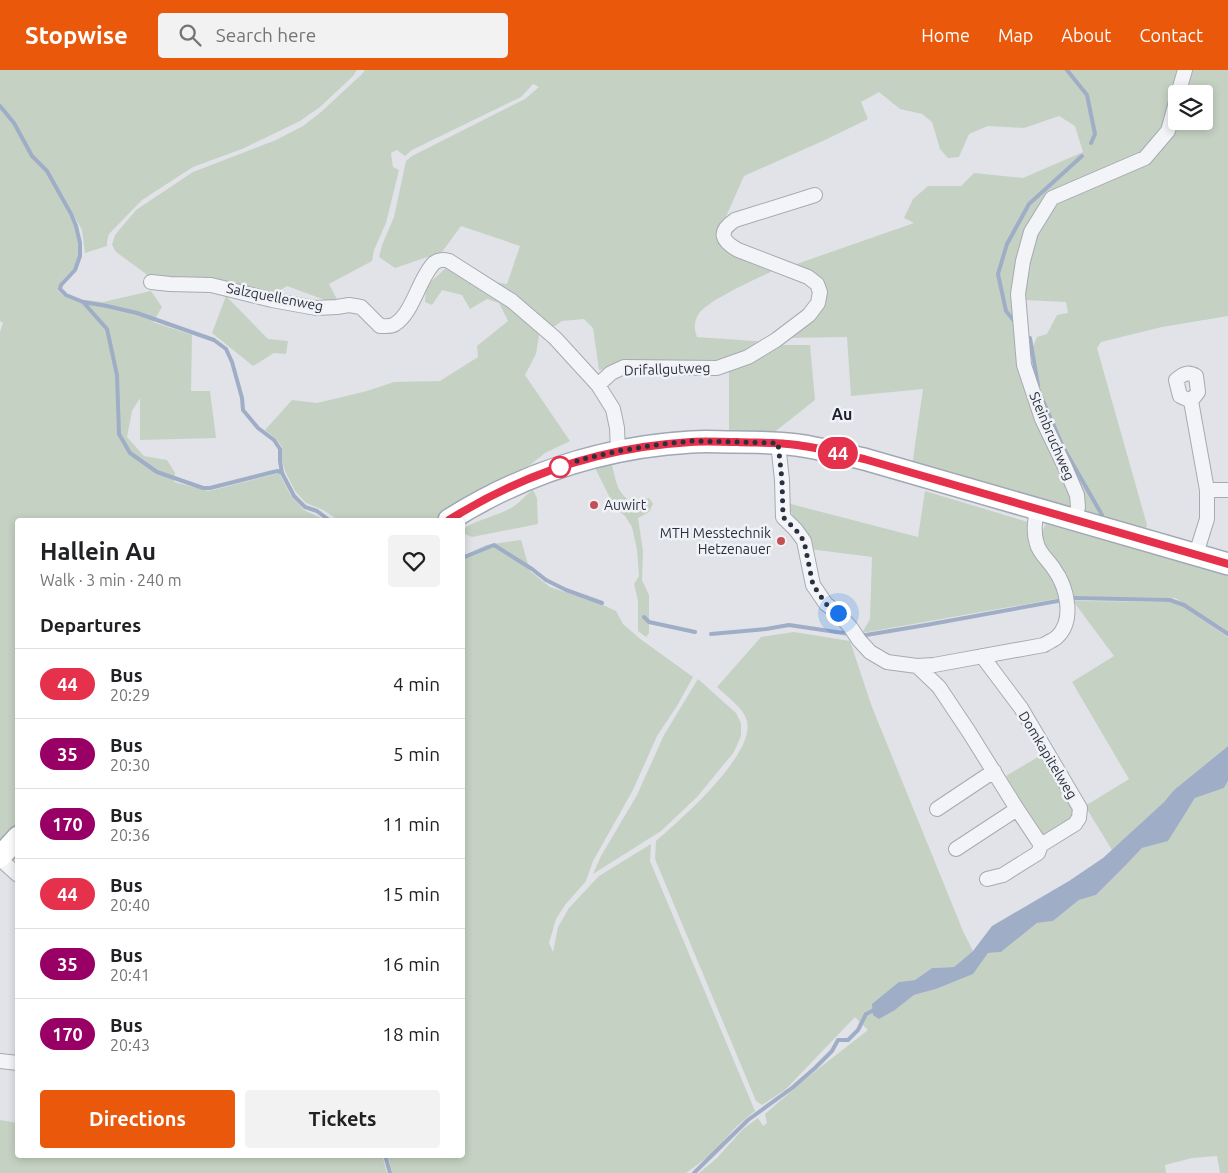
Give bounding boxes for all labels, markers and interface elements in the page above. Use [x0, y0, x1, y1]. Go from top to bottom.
search box [158, 13, 508, 58]
icon: search [176, 21, 204, 49]
text: Stopwise [25, 22, 128, 49]
text: Search here [216, 24, 316, 46]
text: Home [921, 25, 970, 45]
text: Map [998, 25, 1033, 45]
text: About [1061, 25, 1111, 45]
text: Contact [1139, 25, 1203, 45]
map controls [1168, 85, 1213, 130]
button: layers [1168, 85, 1213, 130]
street label: Salzquellenweg [225, 280, 325, 314]
street label: Drifallgutweg [623, 359, 711, 379]
street label: Steinbruchweg [1026, 389, 1078, 483]
district label: Au [832, 405, 852, 423]
line badge: 44 [816, 437, 860, 469]
text: 44 [828, 443, 848, 463]
unlabelled marker [549, 456, 571, 478]
place label: Auwirt [604, 497, 647, 513]
marker: Auwirt [588, 499, 600, 511]
place label: MTH Messtechnik Hetzenauer [660, 525, 772, 557]
button: heart [388, 535, 440, 587]
marker: MTH Messtechnik Hetzenauer [775, 535, 787, 547]
text: Hallein Au [40, 538, 156, 565]
text: Walk · 3 min · 240 m [40, 571, 182, 589]
your location [826, 601, 851, 626]
text: Departures [40, 614, 141, 636]
text: Bus [110, 664, 143, 686]
text: 4 min [393, 673, 440, 695]
text: 44 [57, 674, 78, 694]
text: 20:29 [110, 686, 150, 704]
street label: Domkapitelweg [1016, 708, 1080, 802]
text: Bus [110, 734, 143, 756]
text: 5 min [393, 743, 440, 765]
text: 35 [57, 744, 78, 764]
text: 20:30 [110, 756, 150, 774]
text: Bus [110, 804, 143, 826]
text: 11 min [382, 813, 440, 835]
text: 170 [52, 814, 83, 834]
text: 20:36 [110, 826, 150, 844]
text: Bus [110, 874, 143, 896]
text: 15 min [382, 883, 440, 905]
text: 44 [57, 884, 78, 904]
text: 20:40 [110, 896, 150, 914]
text: Bus [110, 944, 143, 966]
text: 16 min [382, 953, 440, 975]
text: 35 [57, 954, 78, 974]
text: 20:41 [110, 966, 150, 984]
text: Bus [110, 1014, 143, 1036]
text: 18 min [382, 1023, 440, 1045]
text: 170 [52, 1024, 83, 1044]
text: 20:43 [110, 1036, 150, 1054]
button: Directions [40, 1090, 235, 1148]
button: Tickets [245, 1090, 440, 1148]

